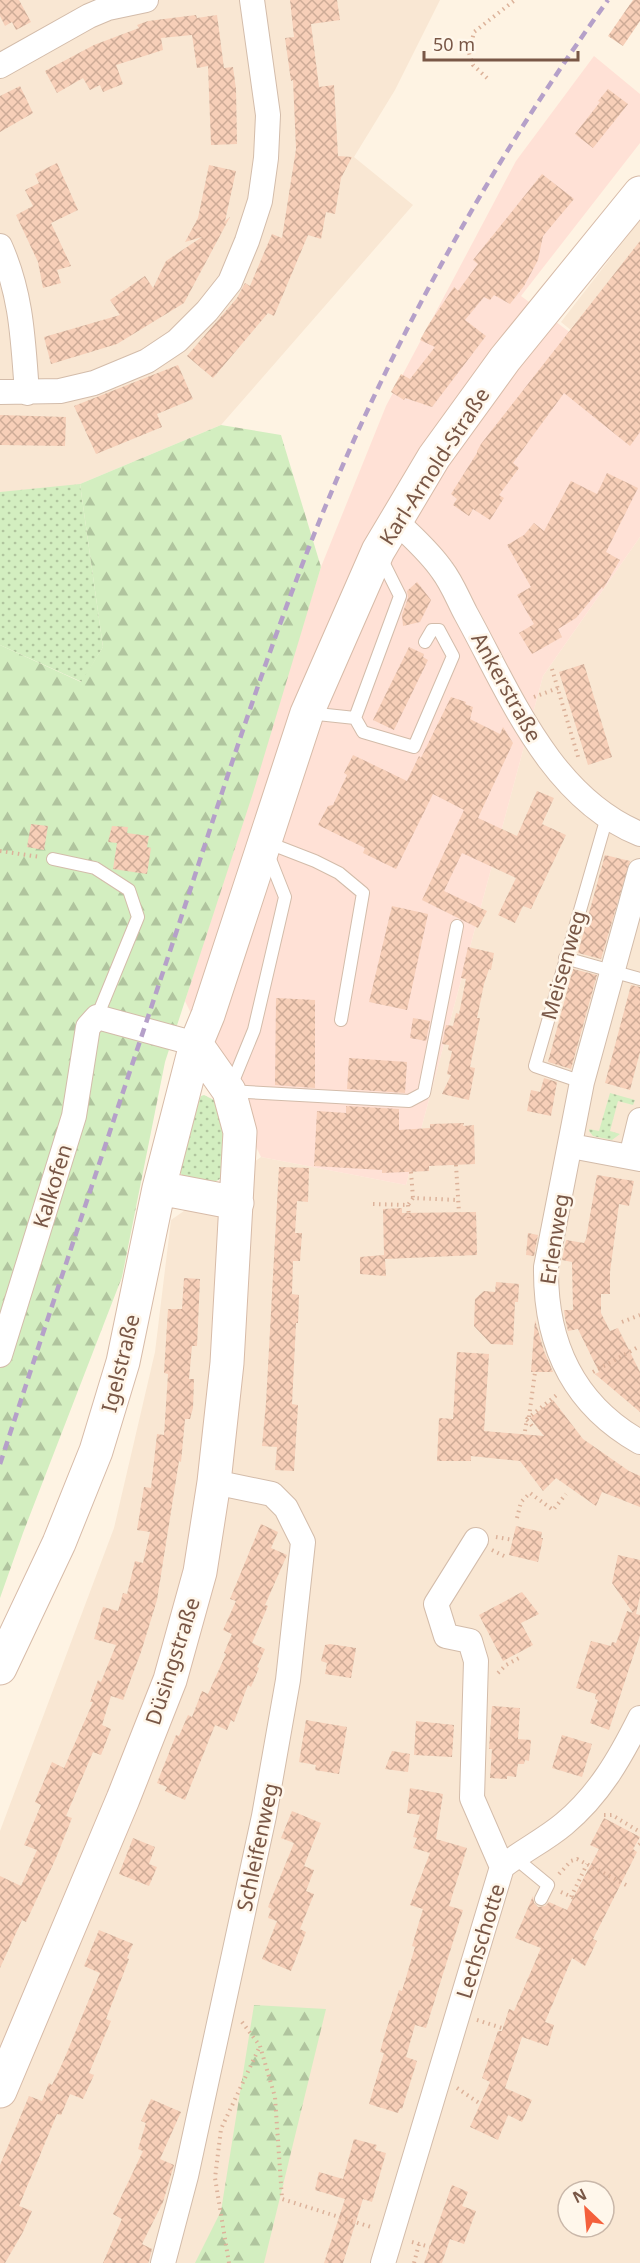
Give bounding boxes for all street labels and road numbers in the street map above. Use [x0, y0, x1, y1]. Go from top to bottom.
street label: Karl-Arnold-Straße [372, 382, 496, 550]
street label: Ankerstraße [465, 627, 549, 747]
street label: Meisenweg [534, 907, 592, 1023]
street label: Kalkofen [26, 1141, 78, 1231]
street label: Erlenweg [533, 1191, 575, 1287]
street label: Igelstraße [94, 1311, 146, 1415]
street label: Düsingstraße [138, 1594, 206, 1728]
street label: Schleifenweg [230, 1780, 284, 1914]
street label: Lechschotte [449, 1880, 511, 2002]

